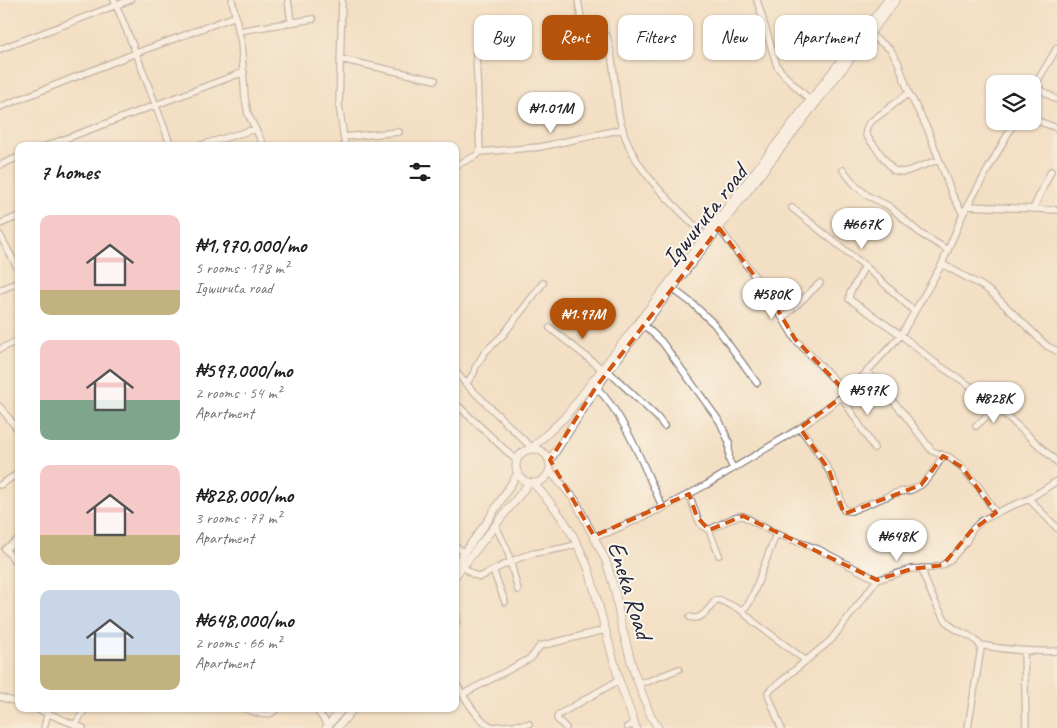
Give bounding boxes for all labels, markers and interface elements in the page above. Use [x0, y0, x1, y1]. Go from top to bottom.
chip: Buy [474, 15, 532, 60]
chip: Rent [542, 15, 608, 60]
chip: Filters [618, 15, 693, 60]
chip: New [703, 15, 765, 60]
chip: Apartment [775, 15, 877, 60]
map controls [986, 75, 1041, 130]
button: layers [986, 75, 1041, 130]
pin: ₦1.01M [510, 92, 592, 134]
text: ₦1.01M [529, 98, 573, 118]
street label: Igwuruta road [655, 155, 757, 273]
icon: filters [406, 158, 434, 186]
text: 7 homes [40, 159, 99, 185]
pin: ₦667K [827, 208, 897, 250]
text: ₦667K [843, 214, 881, 234]
text: ₦1,970,000/mo [195, 232, 306, 258]
icon: home [80, 235, 140, 295]
text: 5 rooms · 178 m² [195, 258, 289, 278]
text: Igwuruta road [195, 278, 273, 298]
pin: ₦580K [737, 278, 807, 320]
text: ₦580K [753, 284, 791, 304]
pin: ₦1.97M [542, 298, 624, 340]
text: ₦1.97M [561, 304, 605, 324]
text: ₦597,000/mo [195, 357, 292, 383]
icon: home [80, 360, 140, 420]
pin: ₦597K [833, 374, 903, 416]
text: ₦597K [849, 380, 887, 400]
pin: ₦828K [959, 382, 1029, 424]
text: 2 rooms · 54 m² [195, 383, 281, 403]
text: ₦828K [975, 388, 1013, 408]
text: Apartment [195, 403, 254, 423]
text: ₦828,000/mo [195, 482, 293, 508]
icon: home [80, 485, 140, 545]
text: 3 rooms · 77 m² [195, 508, 281, 528]
pin: ₦648K [862, 520, 932, 562]
text: ₦648K [878, 526, 916, 546]
text: Apartment [195, 528, 254, 548]
street label: Eneka Road [600, 538, 661, 646]
text: ₦648,000/mo [195, 607, 294, 633]
icon: home [80, 610, 140, 670]
text: 2 rooms · 66 m² [195, 633, 281, 653]
text: Apartment [195, 653, 254, 673]

